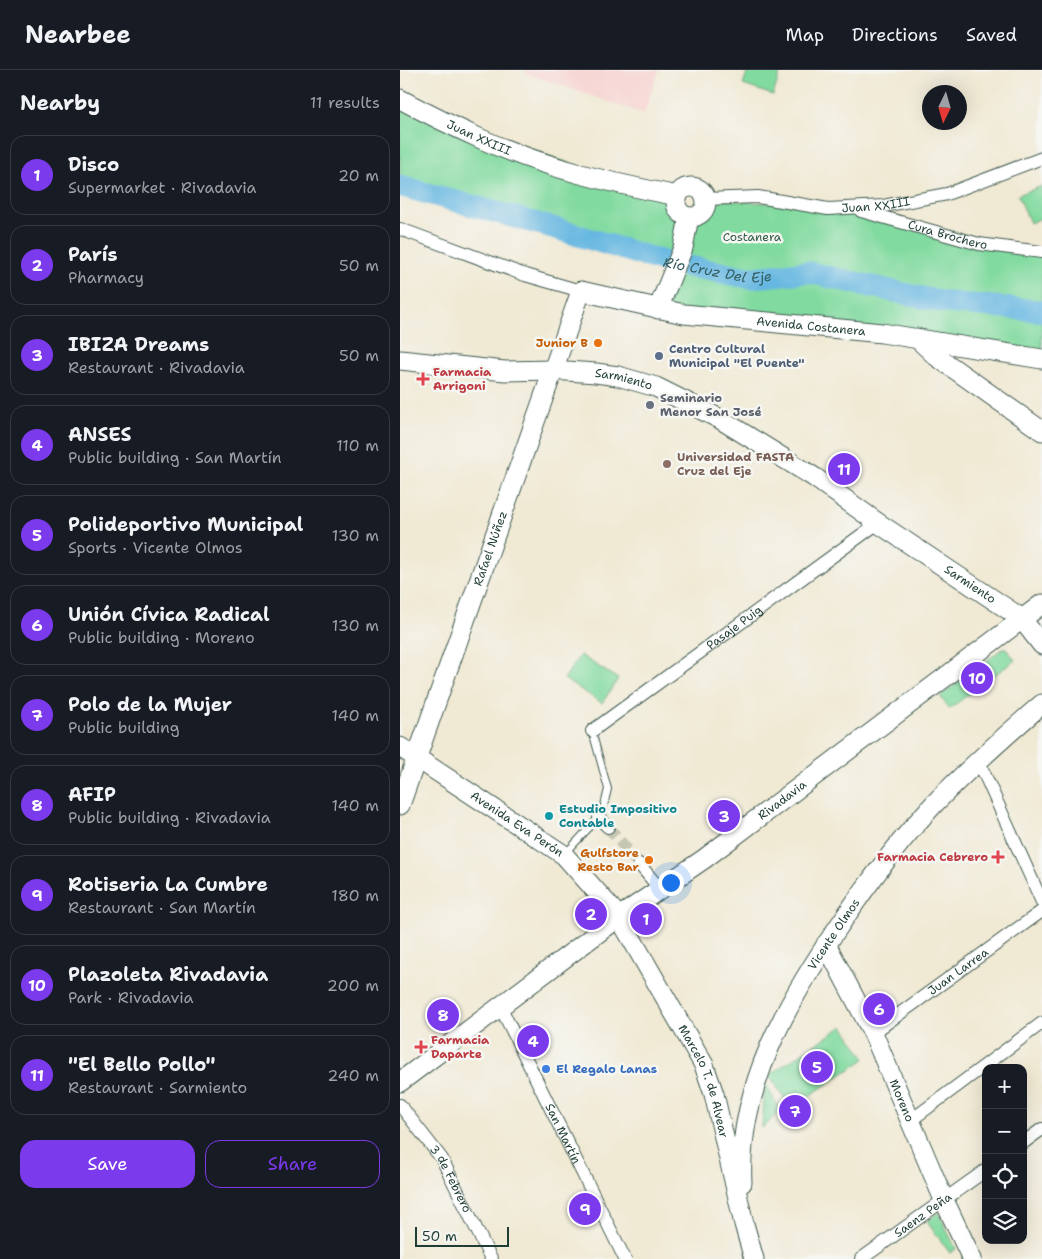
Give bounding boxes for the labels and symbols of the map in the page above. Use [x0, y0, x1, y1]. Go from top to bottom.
north arrow [922, 85, 967, 130]
street label: Juan XXIII [444, 116, 514, 159]
street label: Juan XXIII [841, 193, 912, 216]
street label: Cura Brochero [906, 217, 988, 253]
park label: Costanera [723, 229, 782, 245]
water label: Río Cruz Del Eje [662, 253, 773, 287]
street label: Avenida Costanera [756, 313, 867, 339]
place label: Junior B [536, 335, 589, 351]
marker: Junior B [592, 337, 604, 349]
place label: Centro Cultural Municipal "El Puente" [669, 341, 805, 371]
marker: Centro Cultural Municipal "El Puente" [653, 350, 665, 362]
place label: Farmacia Arrigoni [433, 364, 492, 394]
street label: Sarmiento [594, 365, 654, 394]
marker: Farmacia Arrigoni [417, 373, 429, 385]
place label: Seminario Menor San José [660, 390, 762, 420]
marker: Seminario Menor San José [644, 399, 656, 411]
place label: Universidad FASTA Cruz del Eje [677, 449, 794, 479]
pin: 11 [828, 450, 860, 488]
marker: Universidad FASTA Cruz del Eje [661, 458, 673, 470]
street label: Rafael Núñez [470, 509, 511, 588]
street label: Sarmiento [941, 561, 999, 607]
street label: Pasaje Puig [703, 602, 765, 653]
pin: 10 [961, 659, 993, 697]
street label: Rivadavia [755, 776, 810, 824]
street label: Avenida Eva Perón [467, 787, 567, 861]
pin: 3 [708, 797, 740, 835]
place label: Estudio Impositivo Contable [559, 801, 677, 831]
marker: Estudio Impositivo Contable [543, 810, 555, 822]
place label: Gulfstore Resto Bar [577, 845, 640, 875]
place label: Farmacia Cebrero [877, 849, 988, 865]
marker: Farmacia Cebrero [992, 851, 1004, 863]
marker: Gulfstore Resto Bar [643, 854, 655, 866]
your location [658, 870, 684, 896]
pin: 2 [575, 895, 607, 933]
street label: Vicente Olmos [804, 895, 864, 973]
pin: 1 [630, 900, 662, 938]
street label: Juan Larrea [925, 944, 992, 999]
pin: 6 [863, 990, 895, 1028]
pin: 8 [427, 996, 459, 1034]
pin: 4 [517, 1022, 549, 1060]
street label: Marcelo T. de Alvear [675, 1022, 732, 1140]
place label: Farmacia Daparte [431, 1032, 490, 1062]
marker: Farmacia Daparte [415, 1041, 427, 1053]
pin: 5 [801, 1048, 833, 1086]
place label: El Regalo Lanas [556, 1061, 657, 1077]
marker: El Regalo Lanas [540, 1063, 552, 1075]
street label: Moreno [886, 1077, 918, 1124]
pin: 7 [779, 1092, 811, 1130]
street label: San Martín [541, 1101, 585, 1166]
street label: 3 de Febrero [426, 1142, 475, 1215]
street label: Saenz Peña [891, 1189, 955, 1241]
pin: 9 [569, 1190, 601, 1228]
scale bar [415, 1224, 509, 1247]

